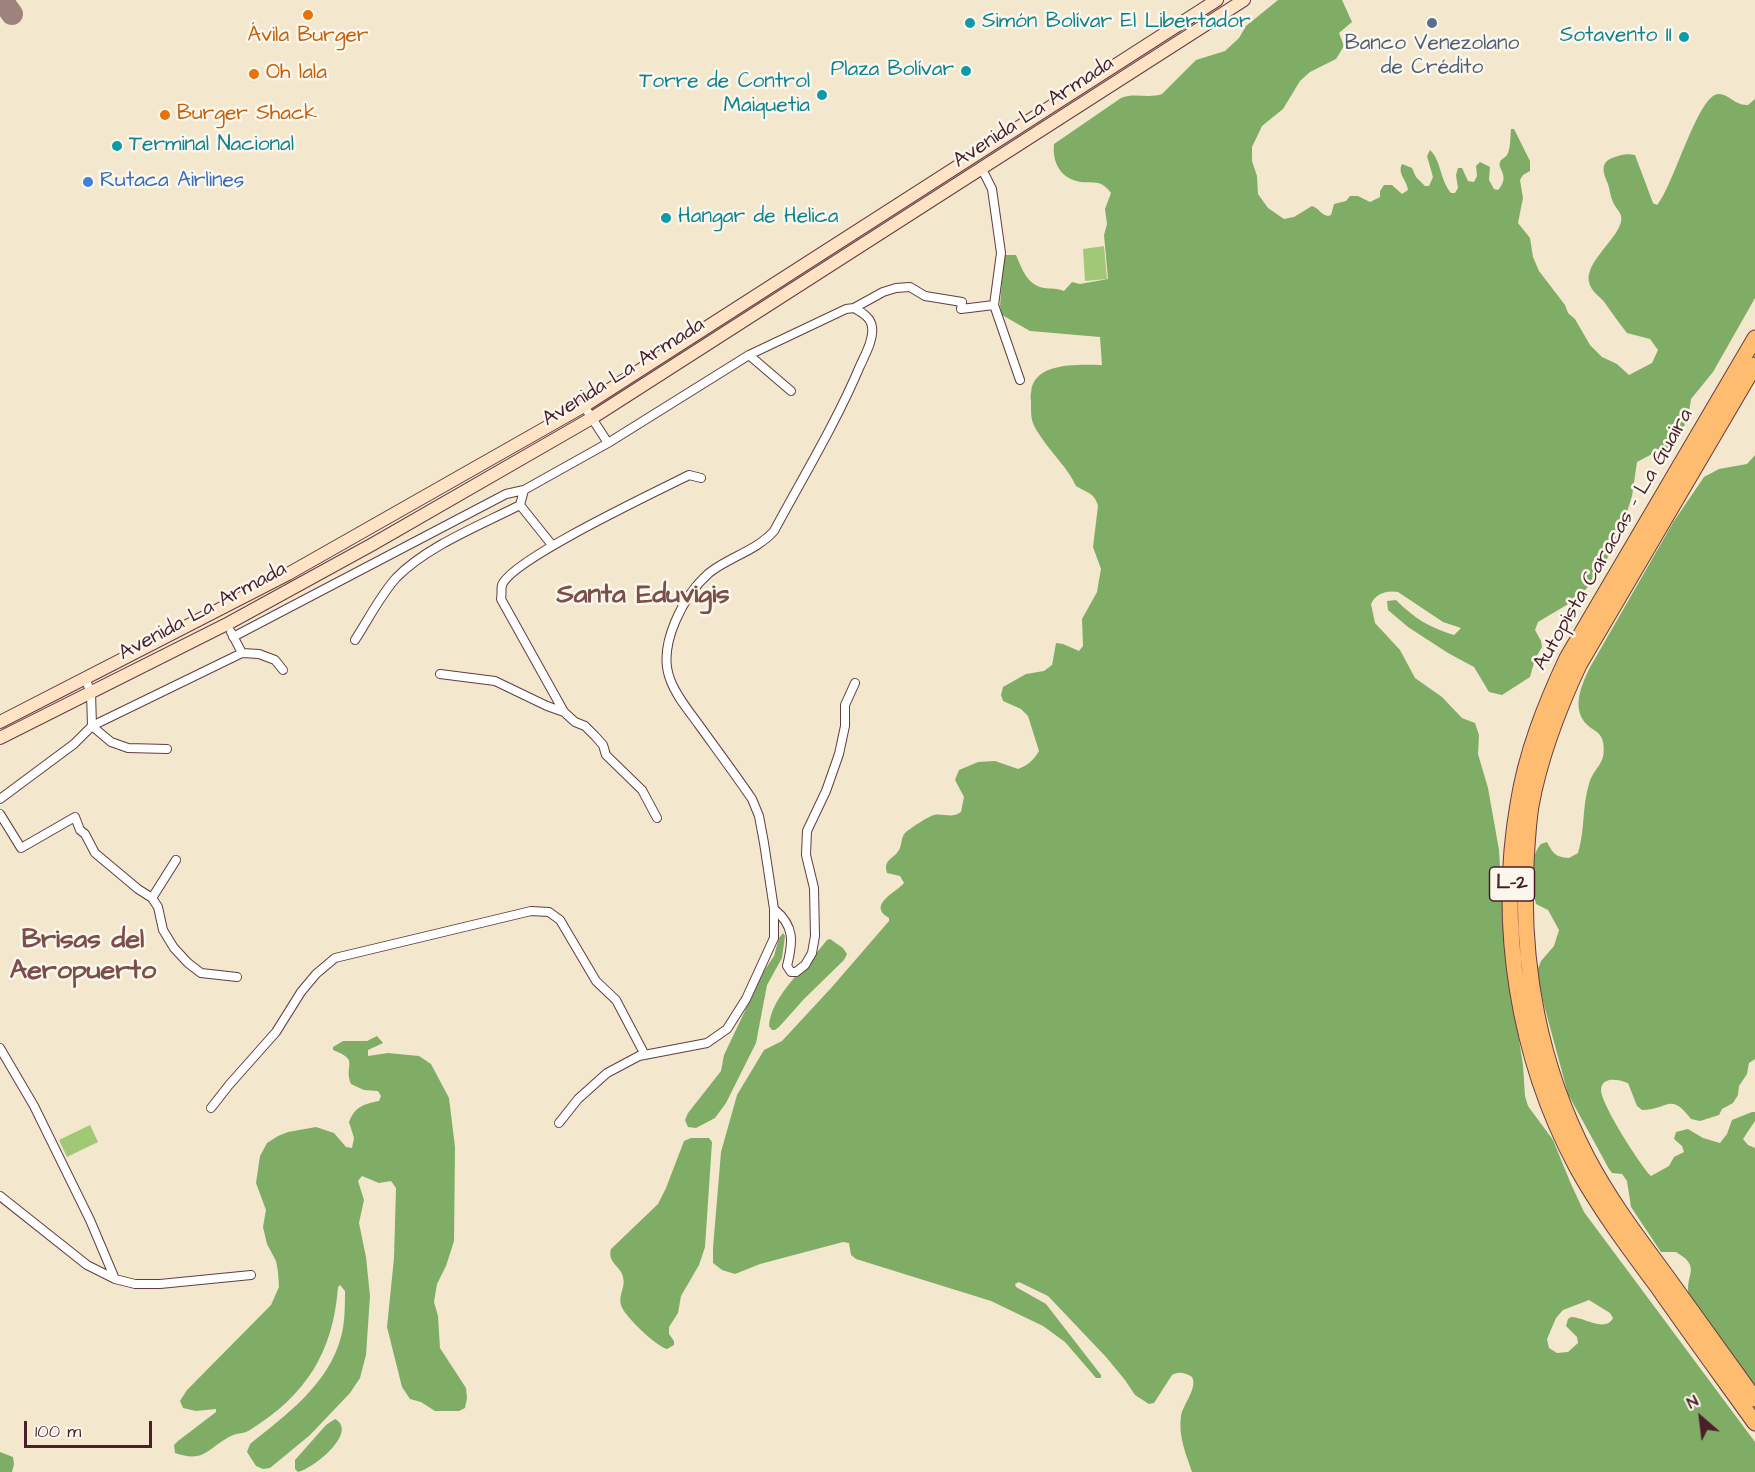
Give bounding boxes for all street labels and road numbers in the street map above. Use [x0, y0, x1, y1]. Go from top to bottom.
street label: Avenida La Armada [949, 52, 1119, 174]
street label: Avenida La Armada [538, 313, 710, 433]
street label: Autopista Caracas - La Guaira [1529, 405, 1699, 675]
street label: Avenida La Armada [115, 557, 291, 667]
road number: L-2 [1490, 867, 1534, 901]

